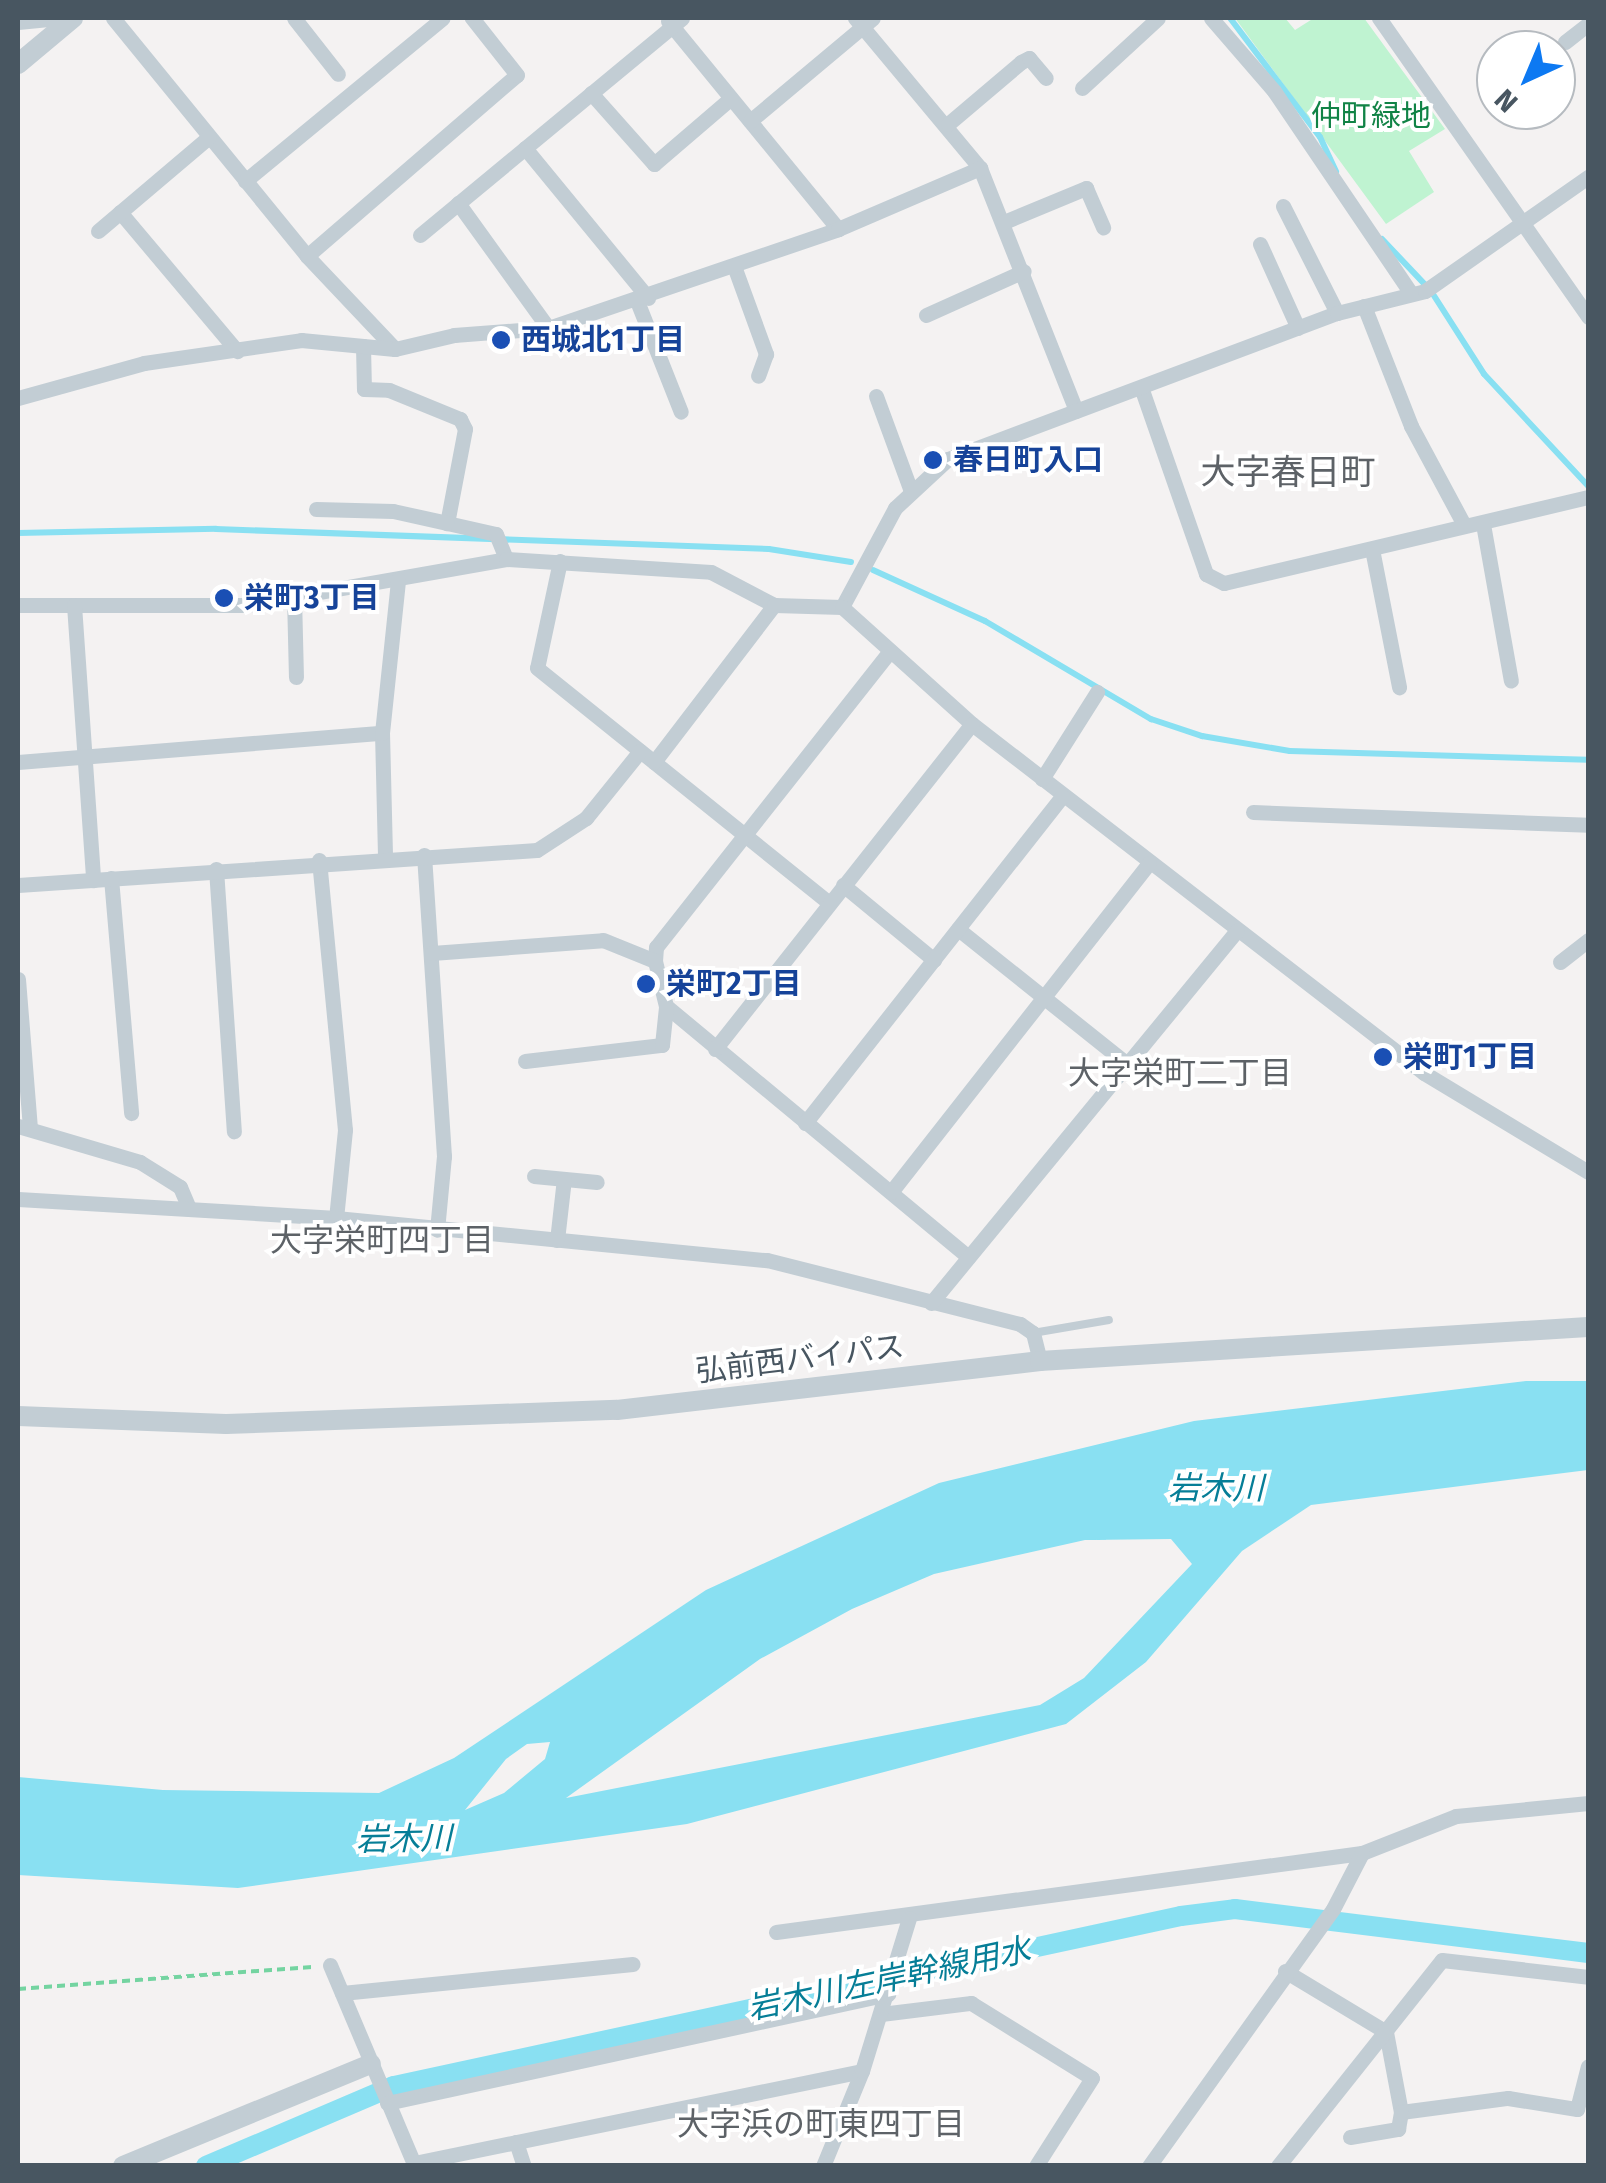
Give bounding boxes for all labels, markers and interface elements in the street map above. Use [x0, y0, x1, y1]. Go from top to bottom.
north arrow [1476, 30, 1576, 130]
text: N [1488, 82, 1524, 119]
park label: 仲町緑地 [1311, 98, 1431, 134]
place label: 西城北1丁目 [521, 322, 685, 358]
marker: 西城北1丁目 [490, 329, 512, 351]
place label: 春日町入口 [953, 442, 1103, 478]
marker: 春日町入口 [922, 449, 944, 471]
district label: 大字春日町 [1201, 451, 1375, 493]
place label: 栄町3丁目 [244, 580, 380, 616]
marker: 栄町3丁目 [213, 587, 235, 609]
place label: 栄町2丁目 [666, 966, 802, 1002]
marker: 栄町2丁目 [635, 973, 657, 995]
place label: 栄町1丁目 [1403, 1039, 1537, 1075]
marker: 栄町1丁目 [1372, 1046, 1394, 1068]
district label: 大字栄町二丁目 [1068, 1054, 1292, 1092]
district label: 大字栄町四丁目 [270, 1221, 494, 1259]
street label: 弘前西バイパス [694, 1328, 906, 1390]
water label: 岩木川 [1168, 1469, 1264, 1507]
water label: 岩木川 [356, 1819, 452, 1859]
water label: 岩木川左岸幹線用水 [744, 1930, 1034, 2028]
district label: 大字浜の町東四丁目 [677, 2105, 965, 2143]

